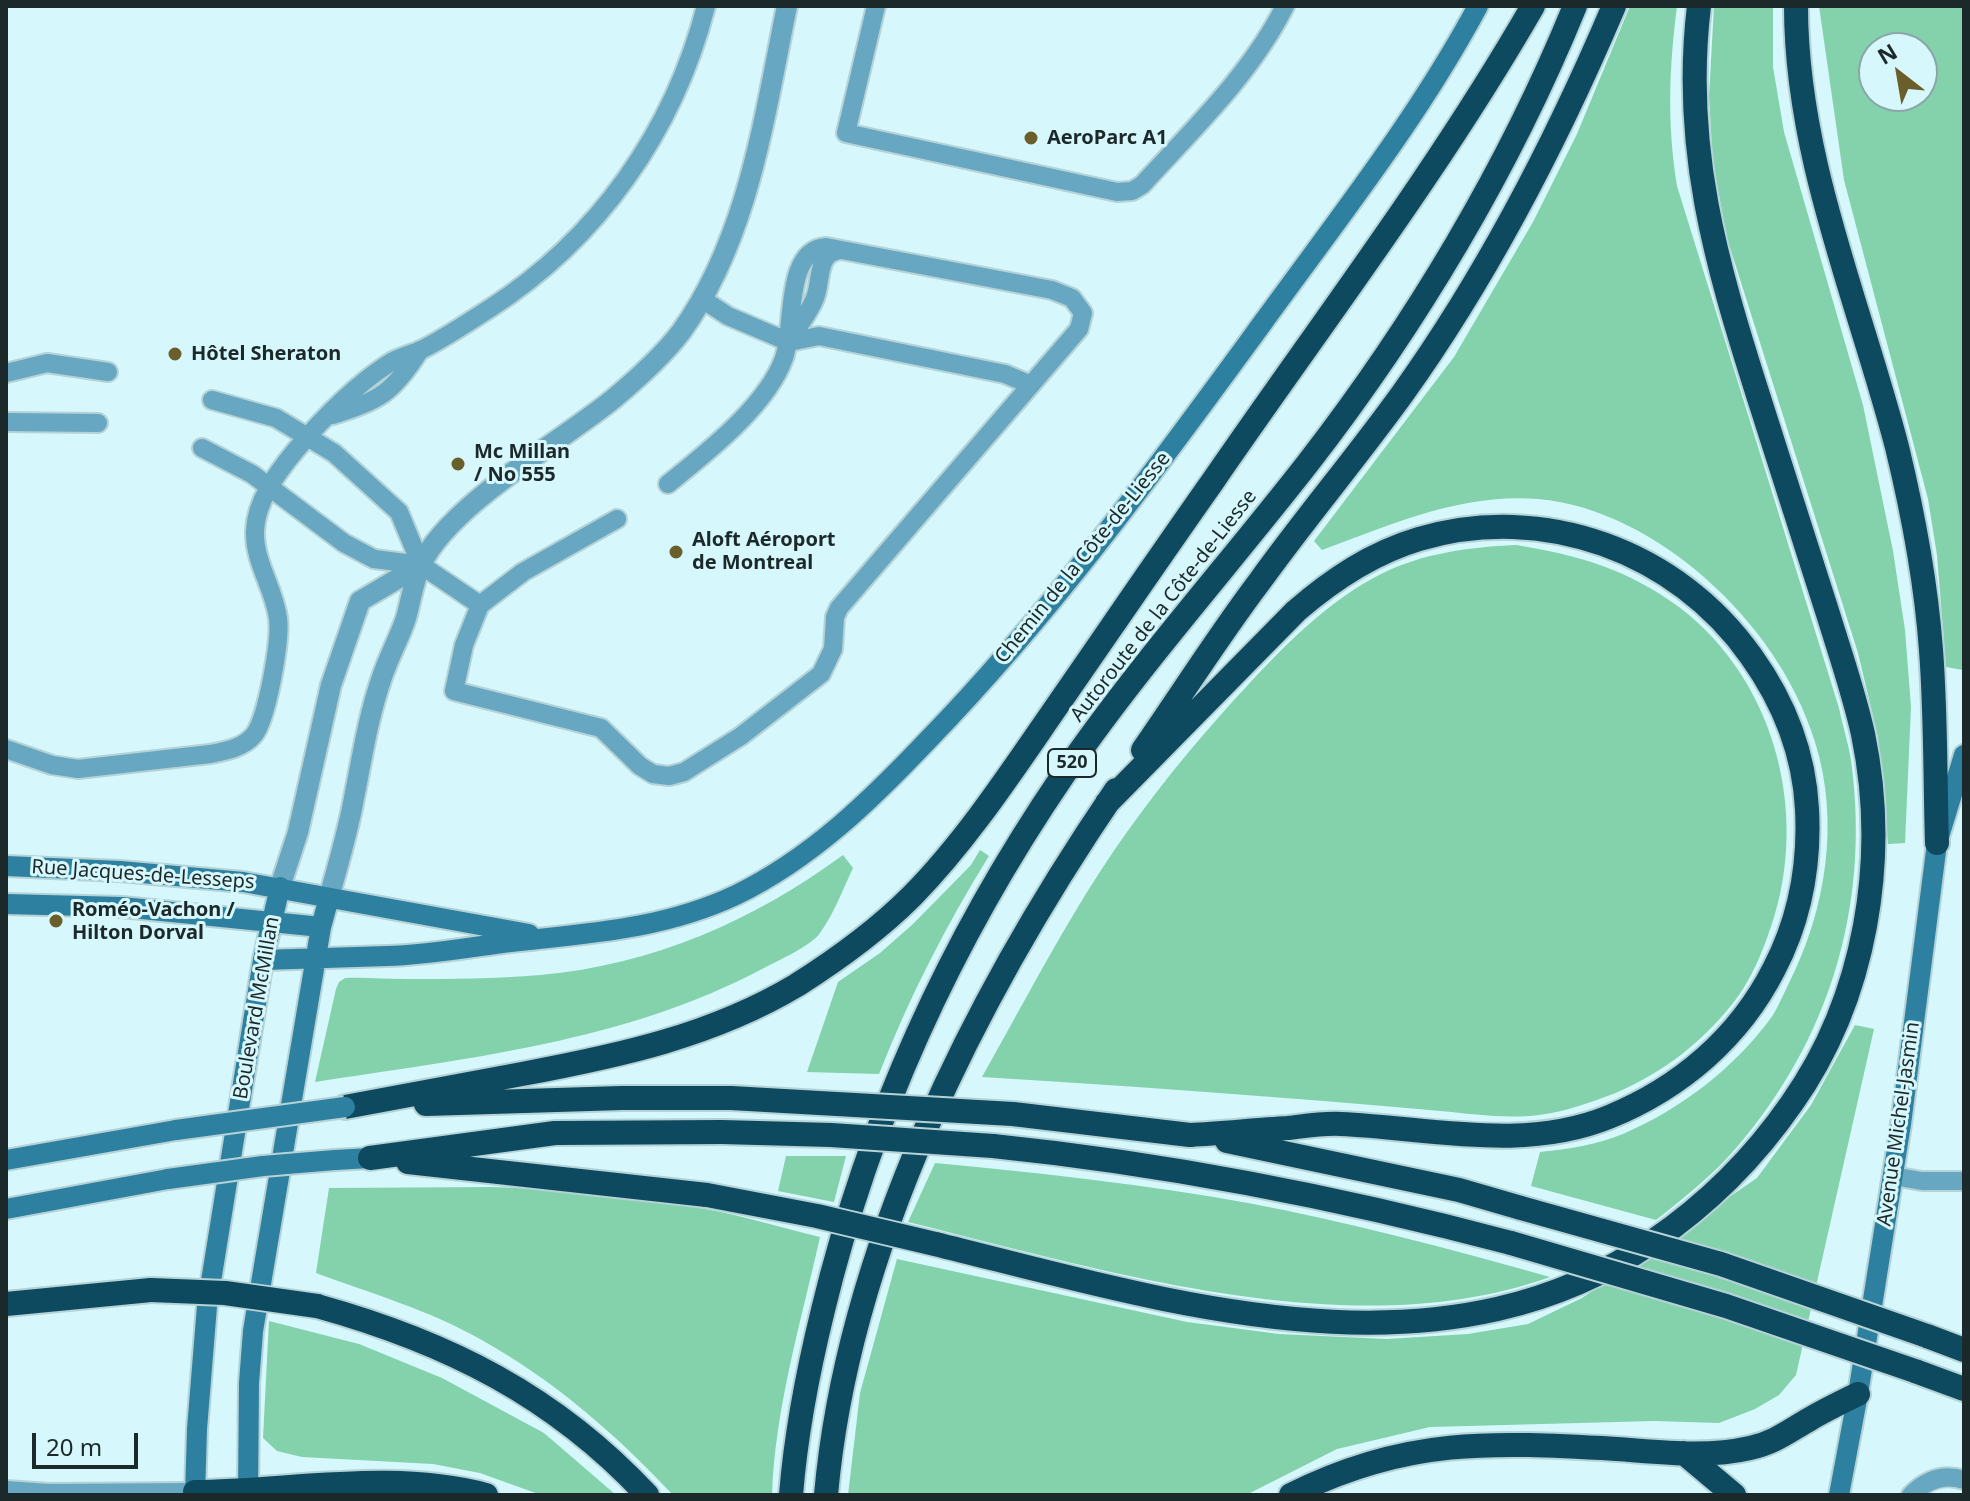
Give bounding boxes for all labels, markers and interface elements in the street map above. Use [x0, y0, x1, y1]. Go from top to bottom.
north arrow [1858, 32, 1938, 112]
text: N [1871, 36, 1902, 71]
place label: AeroParc A1 [1047, 126, 1168, 150]
marker: AeroParc A1 [1022, 129, 1040, 147]
place label: Hôtel Sheraton [191, 342, 341, 366]
marker: Hôtel Sheraton [166, 345, 184, 363]
place label: Mc Millan / No 555 [474, 440, 570, 487]
street label: Chemin de la Côte-de-Liesse [990, 447, 1176, 669]
marker: Mc Millan / No 555 [449, 455, 467, 473]
street label: Autoroute de la Côte-de-Liesse [1066, 485, 1262, 727]
place label: Aloft Aéroport de Montreal [692, 528, 835, 575]
marker: Aloft Aéroport de Montreal [667, 543, 685, 561]
road number: 520 [1048, 749, 1096, 777]
street label: Rue Jacques-de-Lesseps [31, 855, 255, 895]
place label: Roméo-Vachon / Hilton Dorval [72, 898, 235, 945]
marker: Roméo-Vachon / Hilton Dorval [47, 912, 65, 930]
street label: Boulevard McMillan [229, 915, 285, 1101]
street label: Avenue Michel-Jasmin [1873, 1020, 1925, 1228]
scale bar [36, 1417, 142, 1467]
text: 20 m [46, 1430, 102, 1463]

